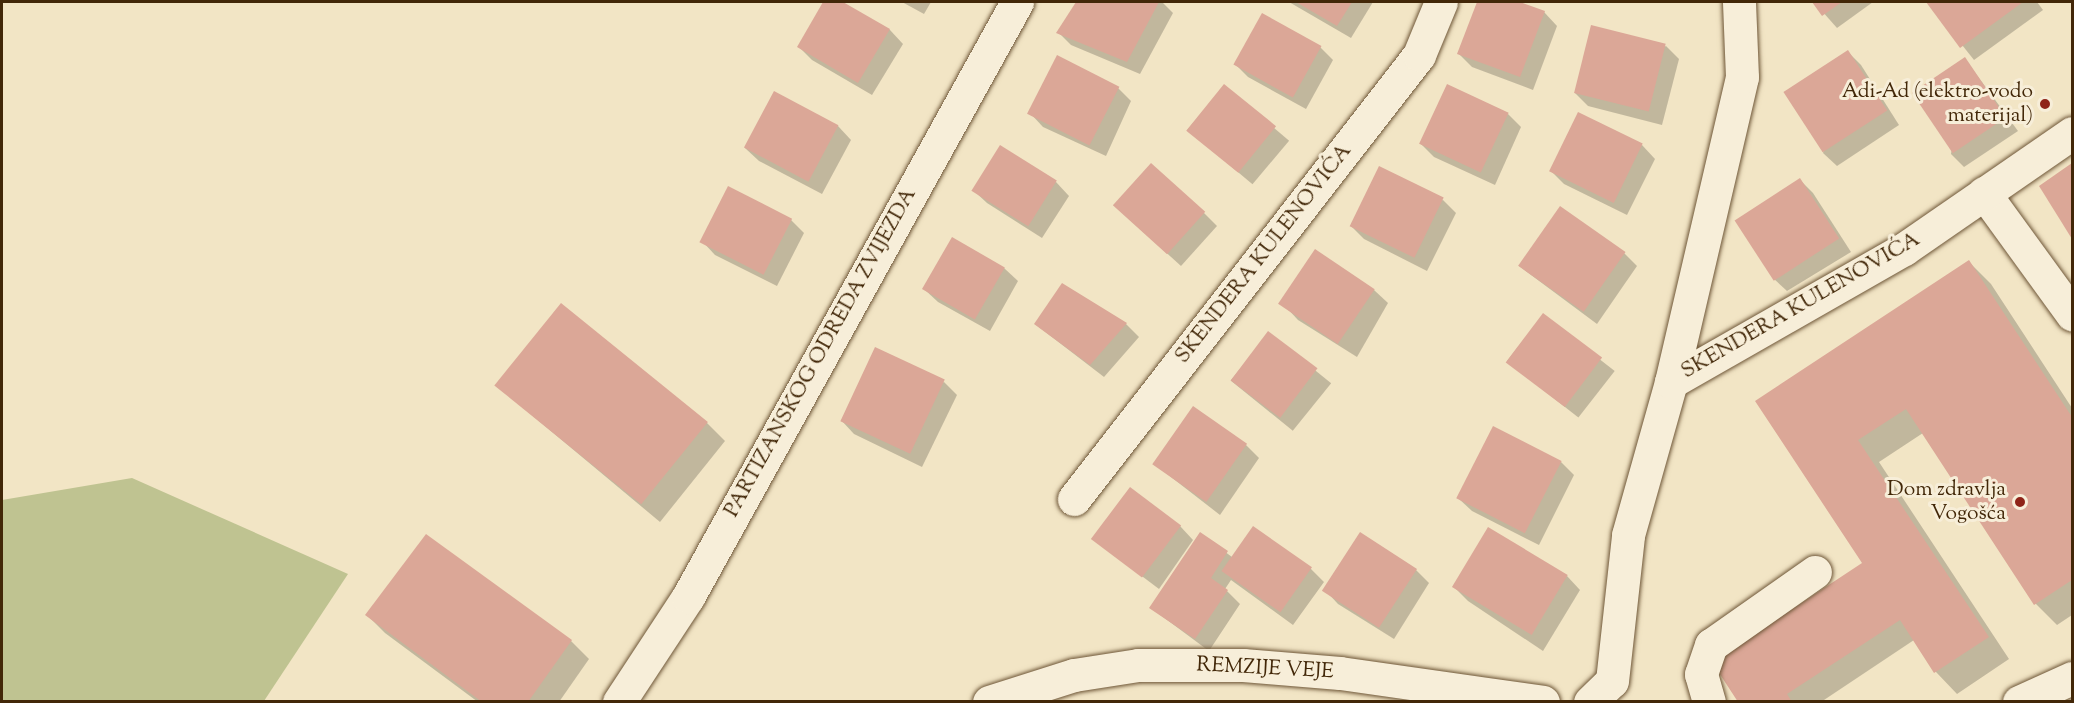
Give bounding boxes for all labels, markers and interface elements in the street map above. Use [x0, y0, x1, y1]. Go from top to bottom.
place label: Adi-Ad (elektro-vodo materijal) [1842, 79, 2033, 129]
marker: Adi-Ad (elektro-vodo materijal) [2038, 97, 2052, 111]
street label: SKENDERA KULENOVIĆA [1171, 139, 1357, 369]
street label: PARTIZANSKOG ODREDA ZVIJEZDA [720, 184, 922, 522]
street label: SKENDERA KULENOVIĆA [1677, 227, 1925, 385]
place label: Dom zdravlja Vogošća [1887, 477, 2006, 527]
marker: Dom zdravlja Vogošća [2011, 493, 2029, 511]
street label: REMZIJE VEJE [1196, 653, 1334, 685]

